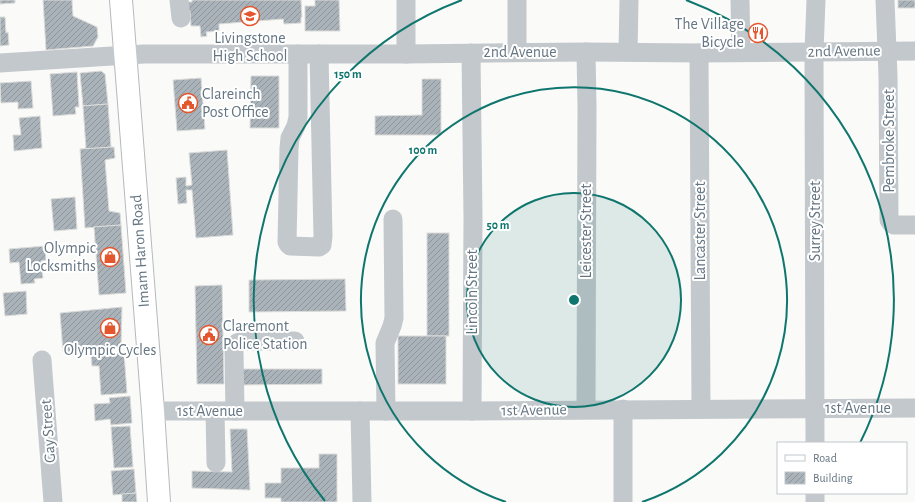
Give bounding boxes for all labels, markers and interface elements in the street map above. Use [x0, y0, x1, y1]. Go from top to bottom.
school or university icon: Livingstone High School [239, 5, 261, 27]
place label: The Village Bicycle [675, 16, 744, 51]
restaurant icon: The Village Bicycle [747, 22, 769, 44]
place label: Livingstone High School [213, 30, 287, 64]
street label: 2nd Avenue [807, 42, 881, 60]
street label: 2nd Avenue [483, 44, 557, 60]
text: 150 m [334, 68, 362, 80]
place label: Clareinch Post Office [202, 86, 269, 120]
street label: Pembroke Street [881, 89, 897, 193]
public building icon: Clareinch Post Office [177, 92, 199, 114]
text: 100 m [409, 144, 437, 156]
street label: Lancaster Street [692, 181, 708, 281]
street label: Surrey Street [807, 181, 824, 261]
street label: Leicester Street [578, 184, 594, 278]
street label: Imam Haron Road [128, 194, 152, 308]
text: 50 m [487, 219, 510, 231]
place label: Olympic Locksmiths [26, 240, 96, 274]
shop icon: Olympic Locksmiths [99, 246, 121, 268]
street label: Lincoln Street [464, 249, 480, 335]
centre of rings [567, 293, 581, 307]
shop icon: Olympic Cycles [99, 317, 121, 339]
place label: Claremont Police Station [223, 318, 307, 352]
public building icon: Claremont Police Station [198, 324, 220, 346]
place label: Olympic Cycles [64, 342, 156, 359]
street label: Gay Street [38, 399, 59, 463]
street label: 1st Avenue [825, 400, 891, 416]
street label: 1st Avenue [501, 401, 567, 419]
street label: 1st Avenue [177, 403, 243, 419]
legend [777, 442, 907, 494]
text: Road [813, 452, 837, 464]
text: Building [813, 472, 853, 484]

